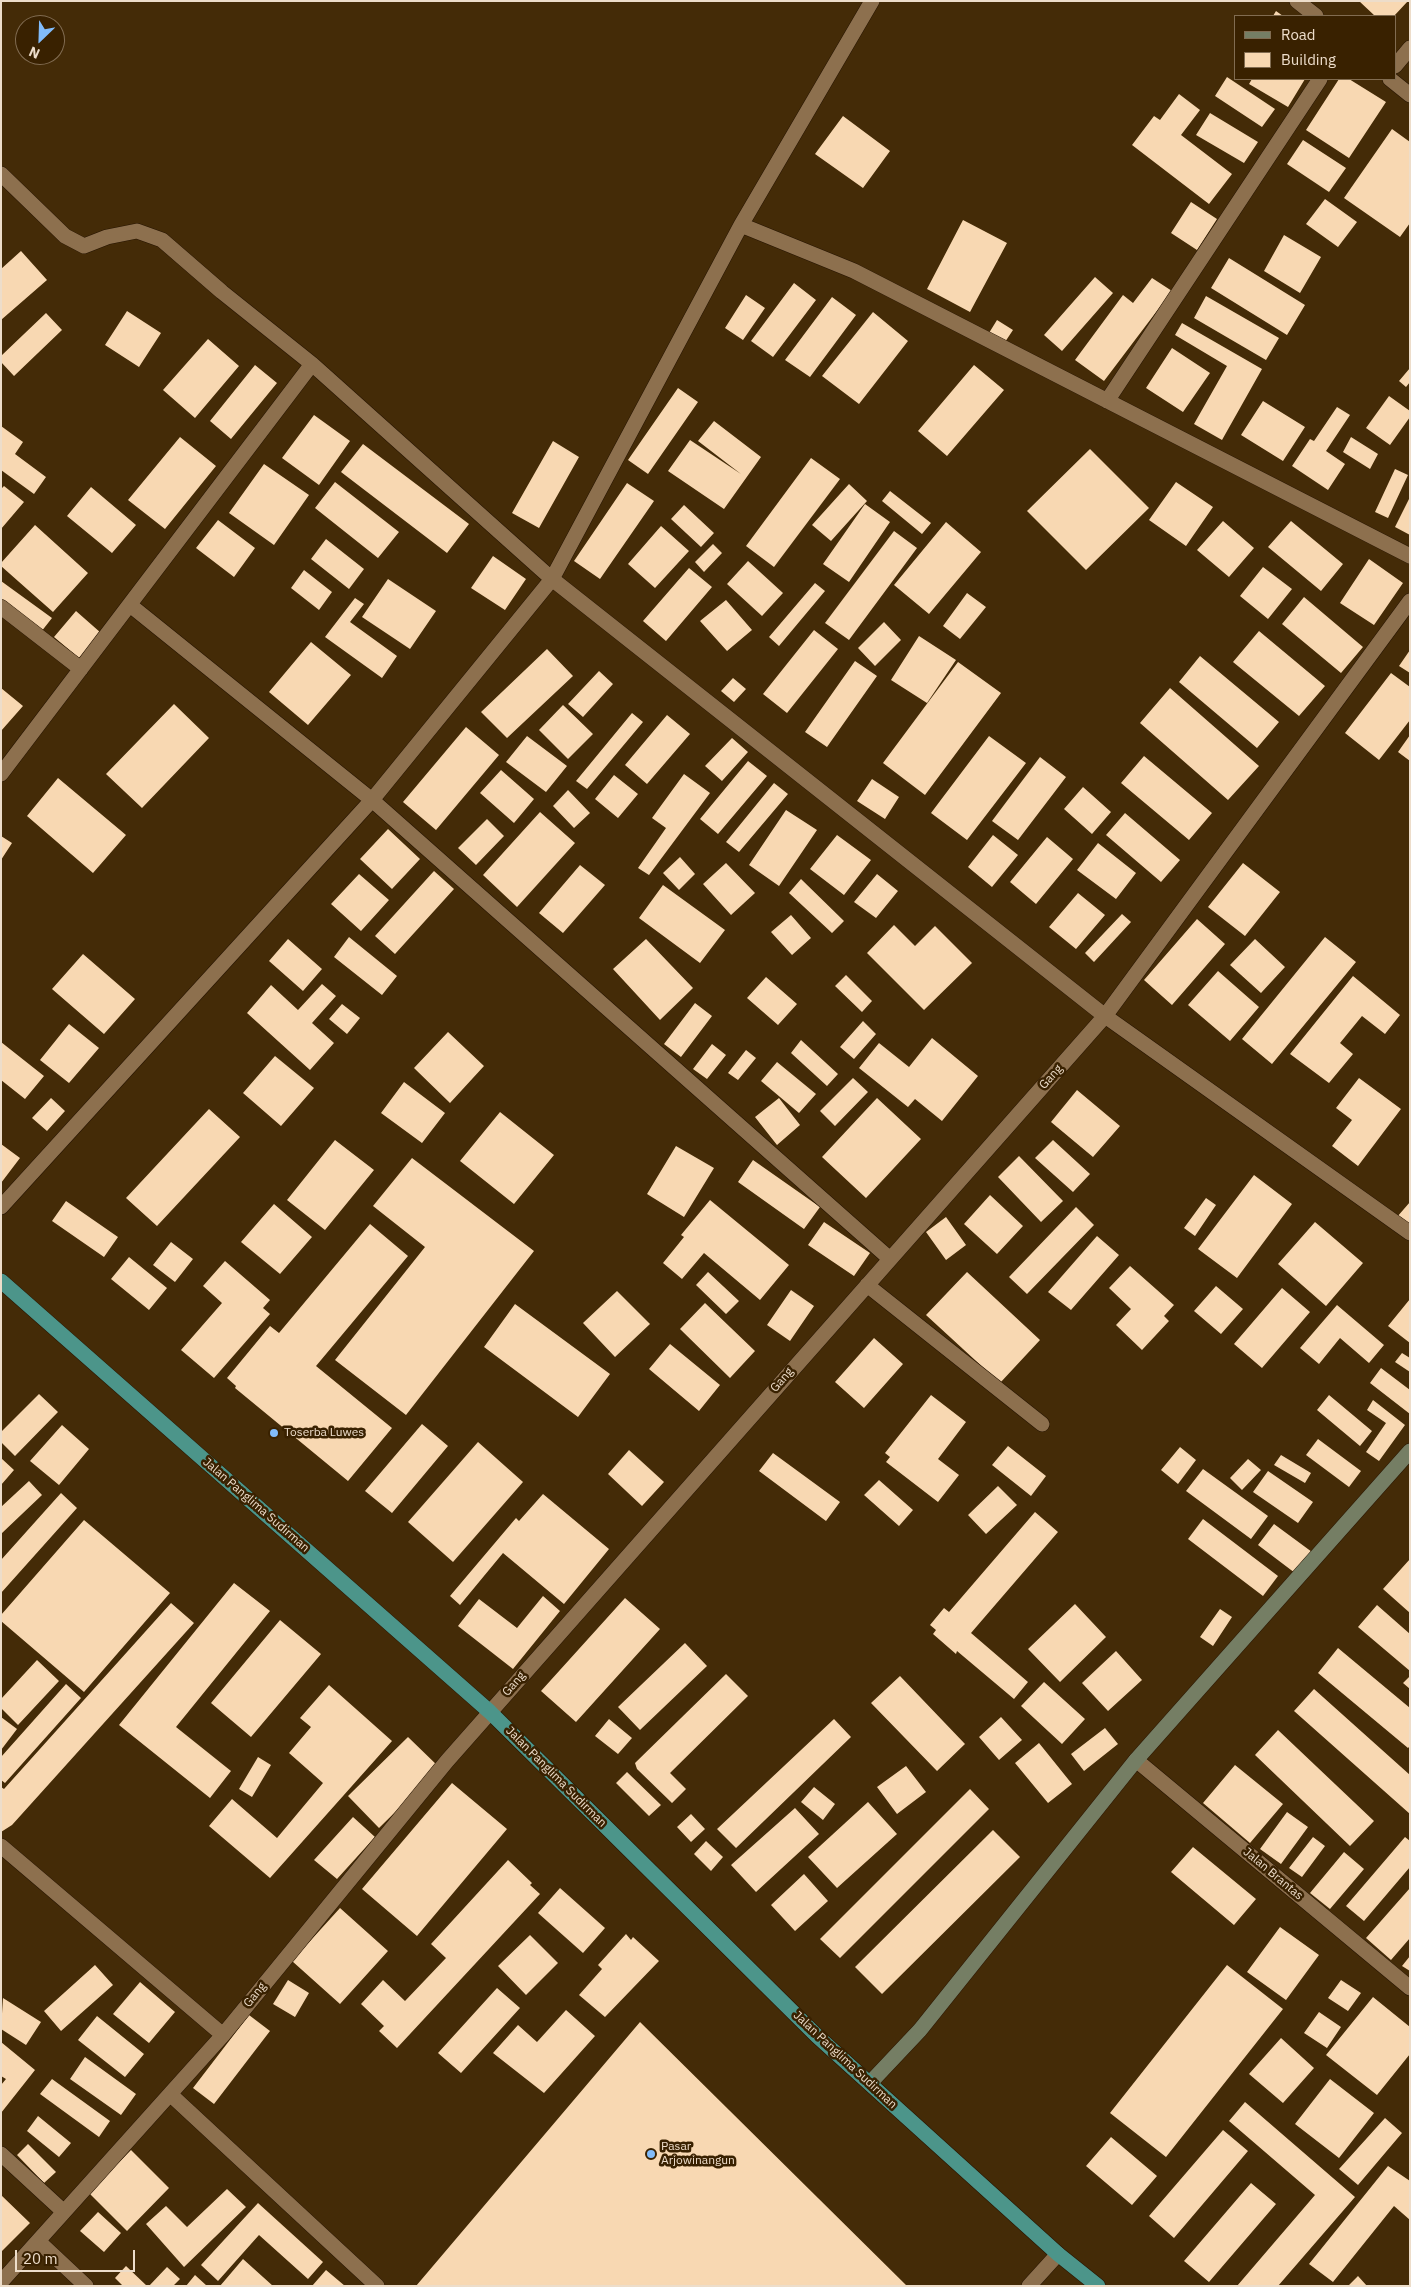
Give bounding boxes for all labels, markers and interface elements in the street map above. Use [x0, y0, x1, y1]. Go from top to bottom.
north arrow [15, 15, 65, 65]
legend [1234, 15, 1396, 80]
text: Road [1281, 25, 1316, 44]
text: N [26, 43, 43, 63]
text: Building [1281, 50, 1336, 69]
street label: Gang [1036, 1062, 1066, 1092]
street label: Gang [767, 1365, 797, 1395]
place label: Toserba Luwes [284, 1426, 364, 1440]
marker: Toserba Luwes [268, 1427, 280, 1439]
street label: Jalan Panglima Sudirman [200, 1455, 312, 1555]
street label: Gang [499, 1669, 529, 1699]
street label: Jalan Panglima Sudirman [503, 1724, 609, 1830]
street label: Jalan Brantas [1240, 1845, 1306, 1903]
street label: Gang [241, 1980, 269, 2010]
street label: Jalan Panglima Sudirman [790, 2008, 900, 2112]
place label: Pasar Arjowinangun [661, 2140, 735, 2168]
marker: Pasar Arjowinangun [645, 2148, 657, 2160]
scale bar [18, 2240, 138, 2272]
text: 20 m [23, 2249, 58, 2268]

